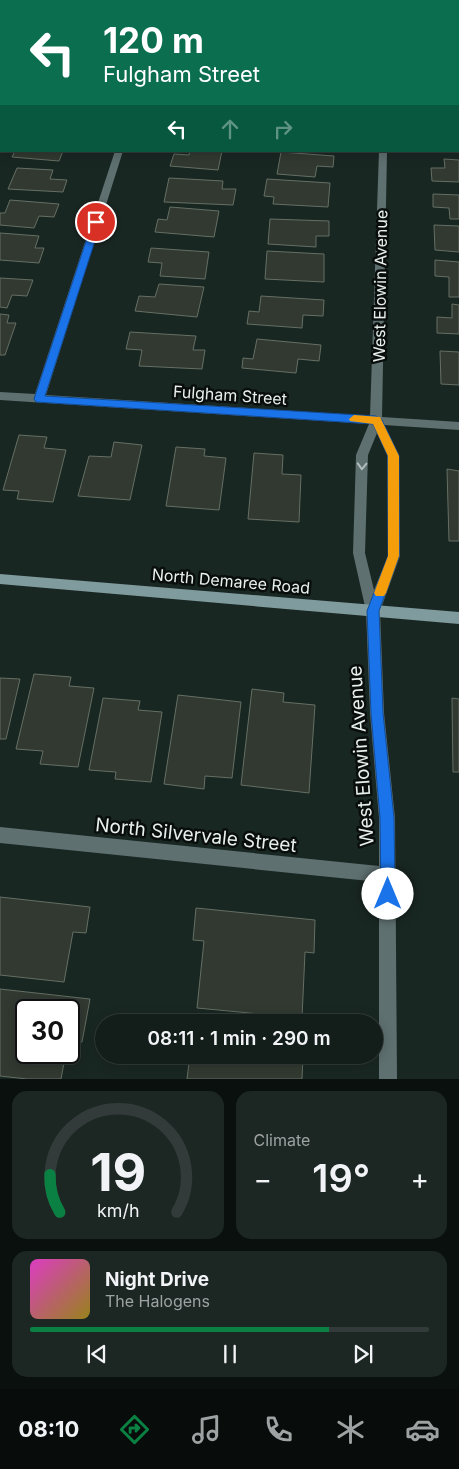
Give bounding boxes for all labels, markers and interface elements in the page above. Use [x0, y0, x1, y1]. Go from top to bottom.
text: 120 m [103, 19, 204, 61]
icon: left [20, 20, 85, 85]
text: Fulgham Street [103, 61, 260, 87]
icon: left [163, 115, 191, 143]
icon: ahead [216, 115, 244, 143]
icon: right [269, 115, 297, 143]
pin [75, 201, 117, 243]
icon: arrive [82, 208, 110, 236]
street label: West Elowin Avenue [369, 210, 391, 362]
street label: Fulgham Street [172, 381, 288, 409]
one-way arrow [357, 462, 367, 470]
street label: North Demaree Road [151, 564, 311, 598]
street label: West Elowin Avenue [343, 665, 379, 847]
street label: North Silvervale Street [94, 813, 298, 857]
position arrow [361, 867, 413, 919]
speed limit sign: 30 [15, 999, 80, 1064]
text: 08:11 · 1 min · 290 m [147, 1027, 331, 1050]
text: Climate [254, 1130, 310, 1150]
text: 19 [90, 1141, 146, 1204]
text: 19° [312, 1155, 370, 1201]
text: − [254, 1162, 272, 1196]
text: + [410, 1162, 429, 1196]
text: km/h [97, 1200, 139, 1221]
text: Night Drive [105, 1268, 209, 1291]
text: The Halogens [105, 1291, 210, 1311]
icon: previous [83, 1340, 111, 1368]
icon: pause [216, 1340, 244, 1368]
icon: next [349, 1340, 377, 1368]
icon: directions [117, 1412, 152, 1447]
icon: music [189, 1412, 224, 1447]
icon: phone [261, 1412, 296, 1447]
icon: climate [333, 1412, 368, 1447]
icon: car [405, 1412, 440, 1447]
text: 08:10 [19, 1416, 79, 1442]

